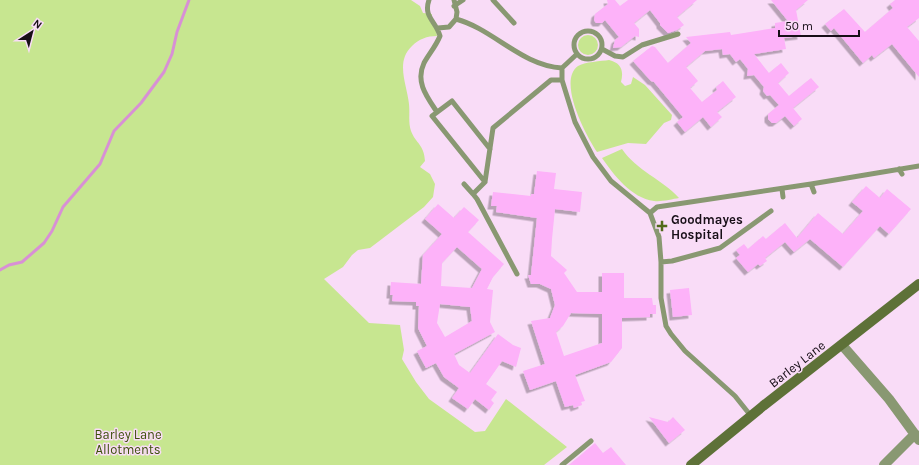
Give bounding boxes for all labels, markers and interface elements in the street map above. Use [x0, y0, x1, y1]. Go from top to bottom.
north arrow [12, 12, 52, 52]
scale bar [779, 12, 859, 38]
text: N [31, 17, 45, 32]
text: 50 m [785, 19, 813, 33]
place label: Goodmayes Hospital [671, 212, 743, 242]
marker: Goodmayes Hospital [656, 220, 668, 232]
street label: Barley Lane [766, 337, 828, 391]
park label: Barley Lane Allotments [94, 427, 162, 457]

